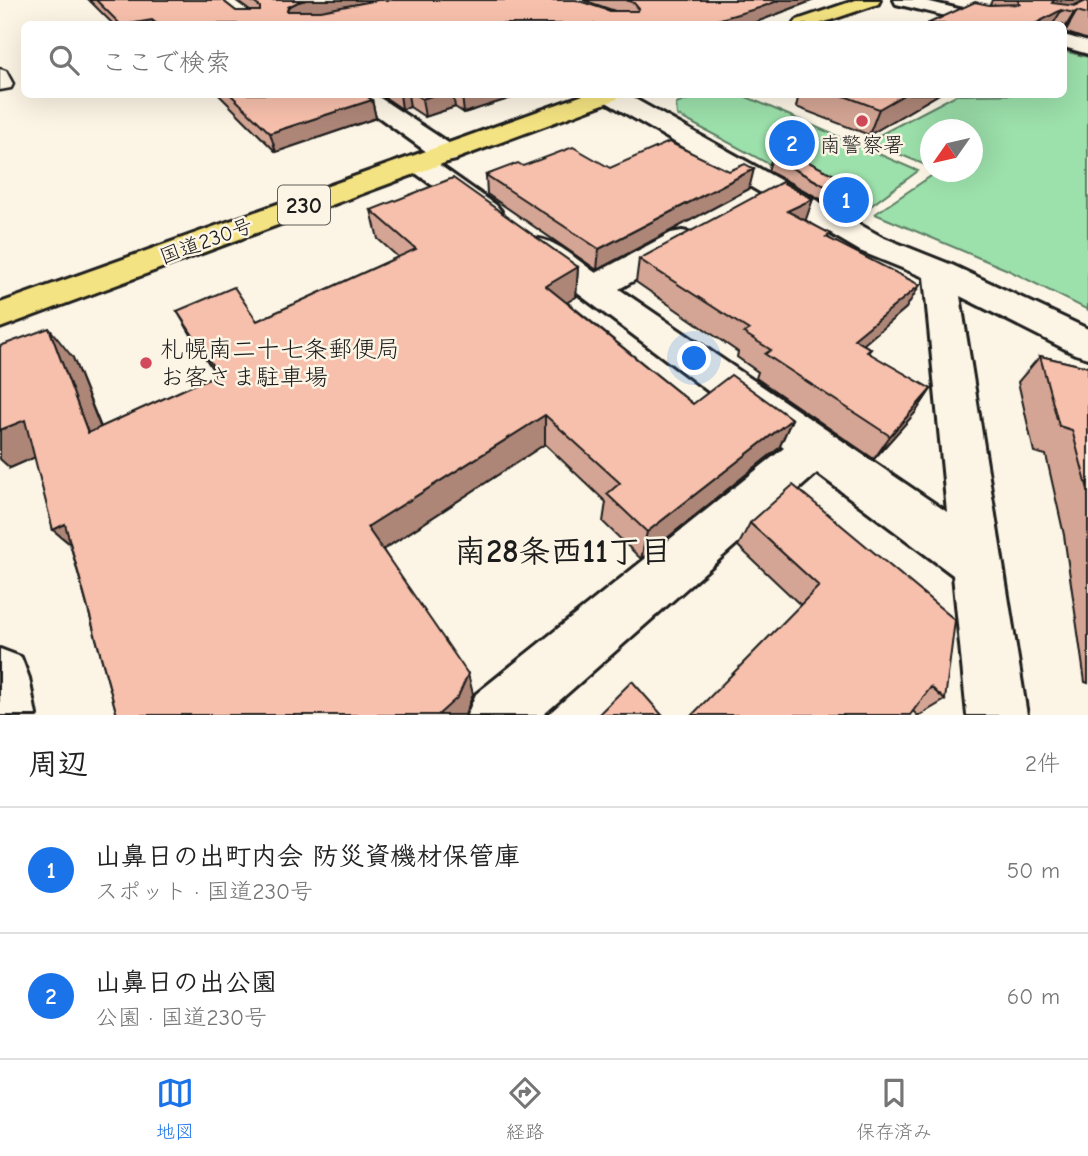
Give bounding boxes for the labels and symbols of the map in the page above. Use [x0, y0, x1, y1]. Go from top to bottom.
marker: 南警察署 [854, 113, 870, 129]
pin: 2 [769, 117, 815, 169]
north arrow [920, 119, 983, 182]
place label: 南警察署 [820, 133, 904, 157]
pin: 1 [823, 174, 869, 226]
road number: 230 [278, 186, 330, 224]
street label: 国道230号 [156, 213, 256, 269]
place label: 札幌南二十七条郵便局 お客さま駐車場 [160, 335, 400, 391]
your location [677, 341, 711, 375]
marker: 札幌南二十七条郵便局 お客さま駐車場 [138, 355, 154, 371]
district label: 南28条西11丁目 [454, 533, 672, 570]

